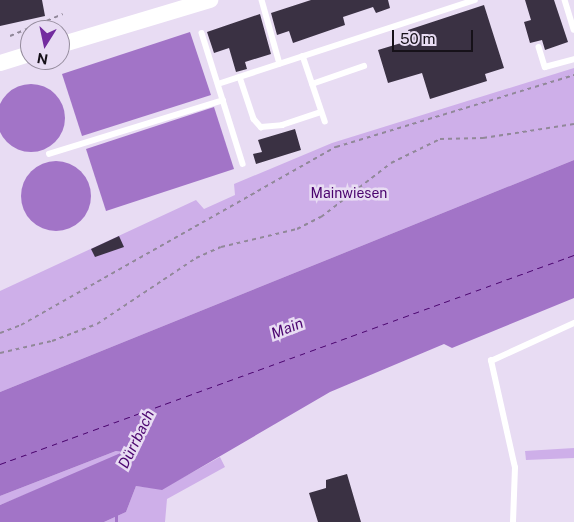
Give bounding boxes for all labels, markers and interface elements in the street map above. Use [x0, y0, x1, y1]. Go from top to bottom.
north arrow [20, 20, 70, 70]
scale bar [394, 20, 475, 52]
text: 50 m [400, 30, 435, 47]
text: N [36, 50, 49, 68]
park label: Mainwiesen [311, 185, 387, 201]
water label: Main [268, 314, 306, 342]
water label: Dürrbach [114, 407, 158, 471]

